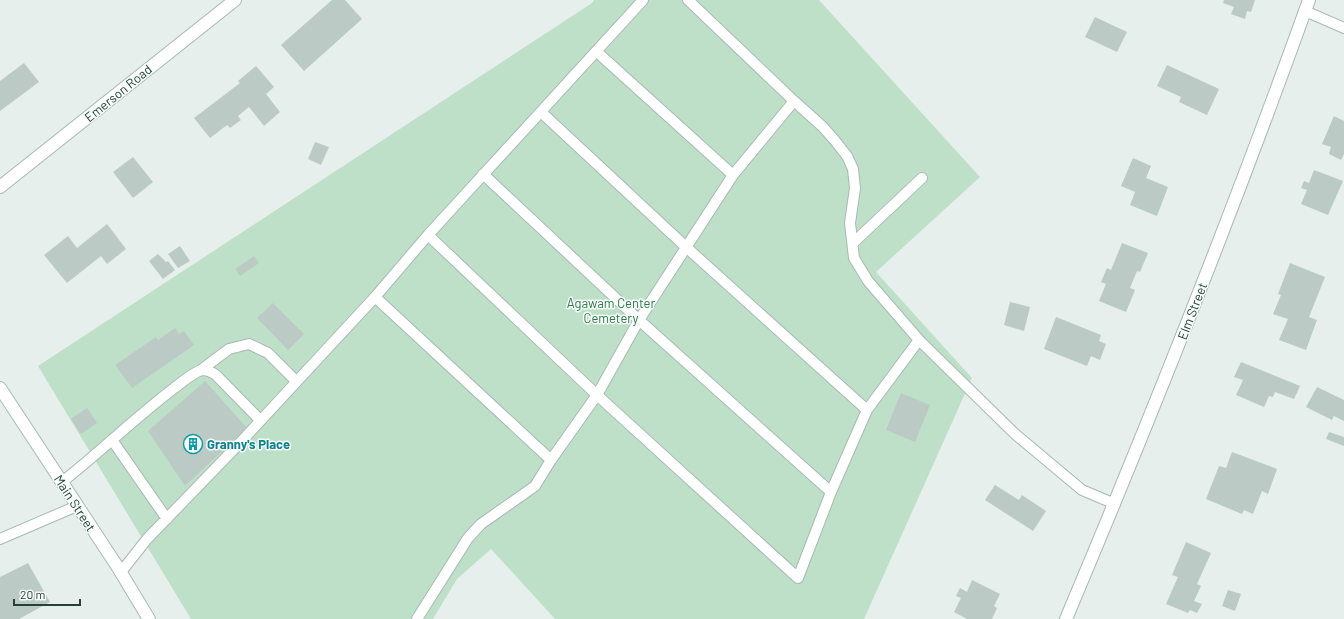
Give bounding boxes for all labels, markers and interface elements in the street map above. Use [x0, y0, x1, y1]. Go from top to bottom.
street label: Emerson Road [81, 61, 155, 125]
street label: Elm Street [1174, 280, 1210, 342]
park label: Agawam Center Cemetery [567, 295, 655, 326]
building icon: Granny's Place [182, 433, 204, 455]
place label: Granny's Place [207, 436, 290, 452]
street label: Main Street [51, 472, 99, 534]
scale bar [14, 581, 80, 607]
text: 20 m [20, 587, 46, 601]

